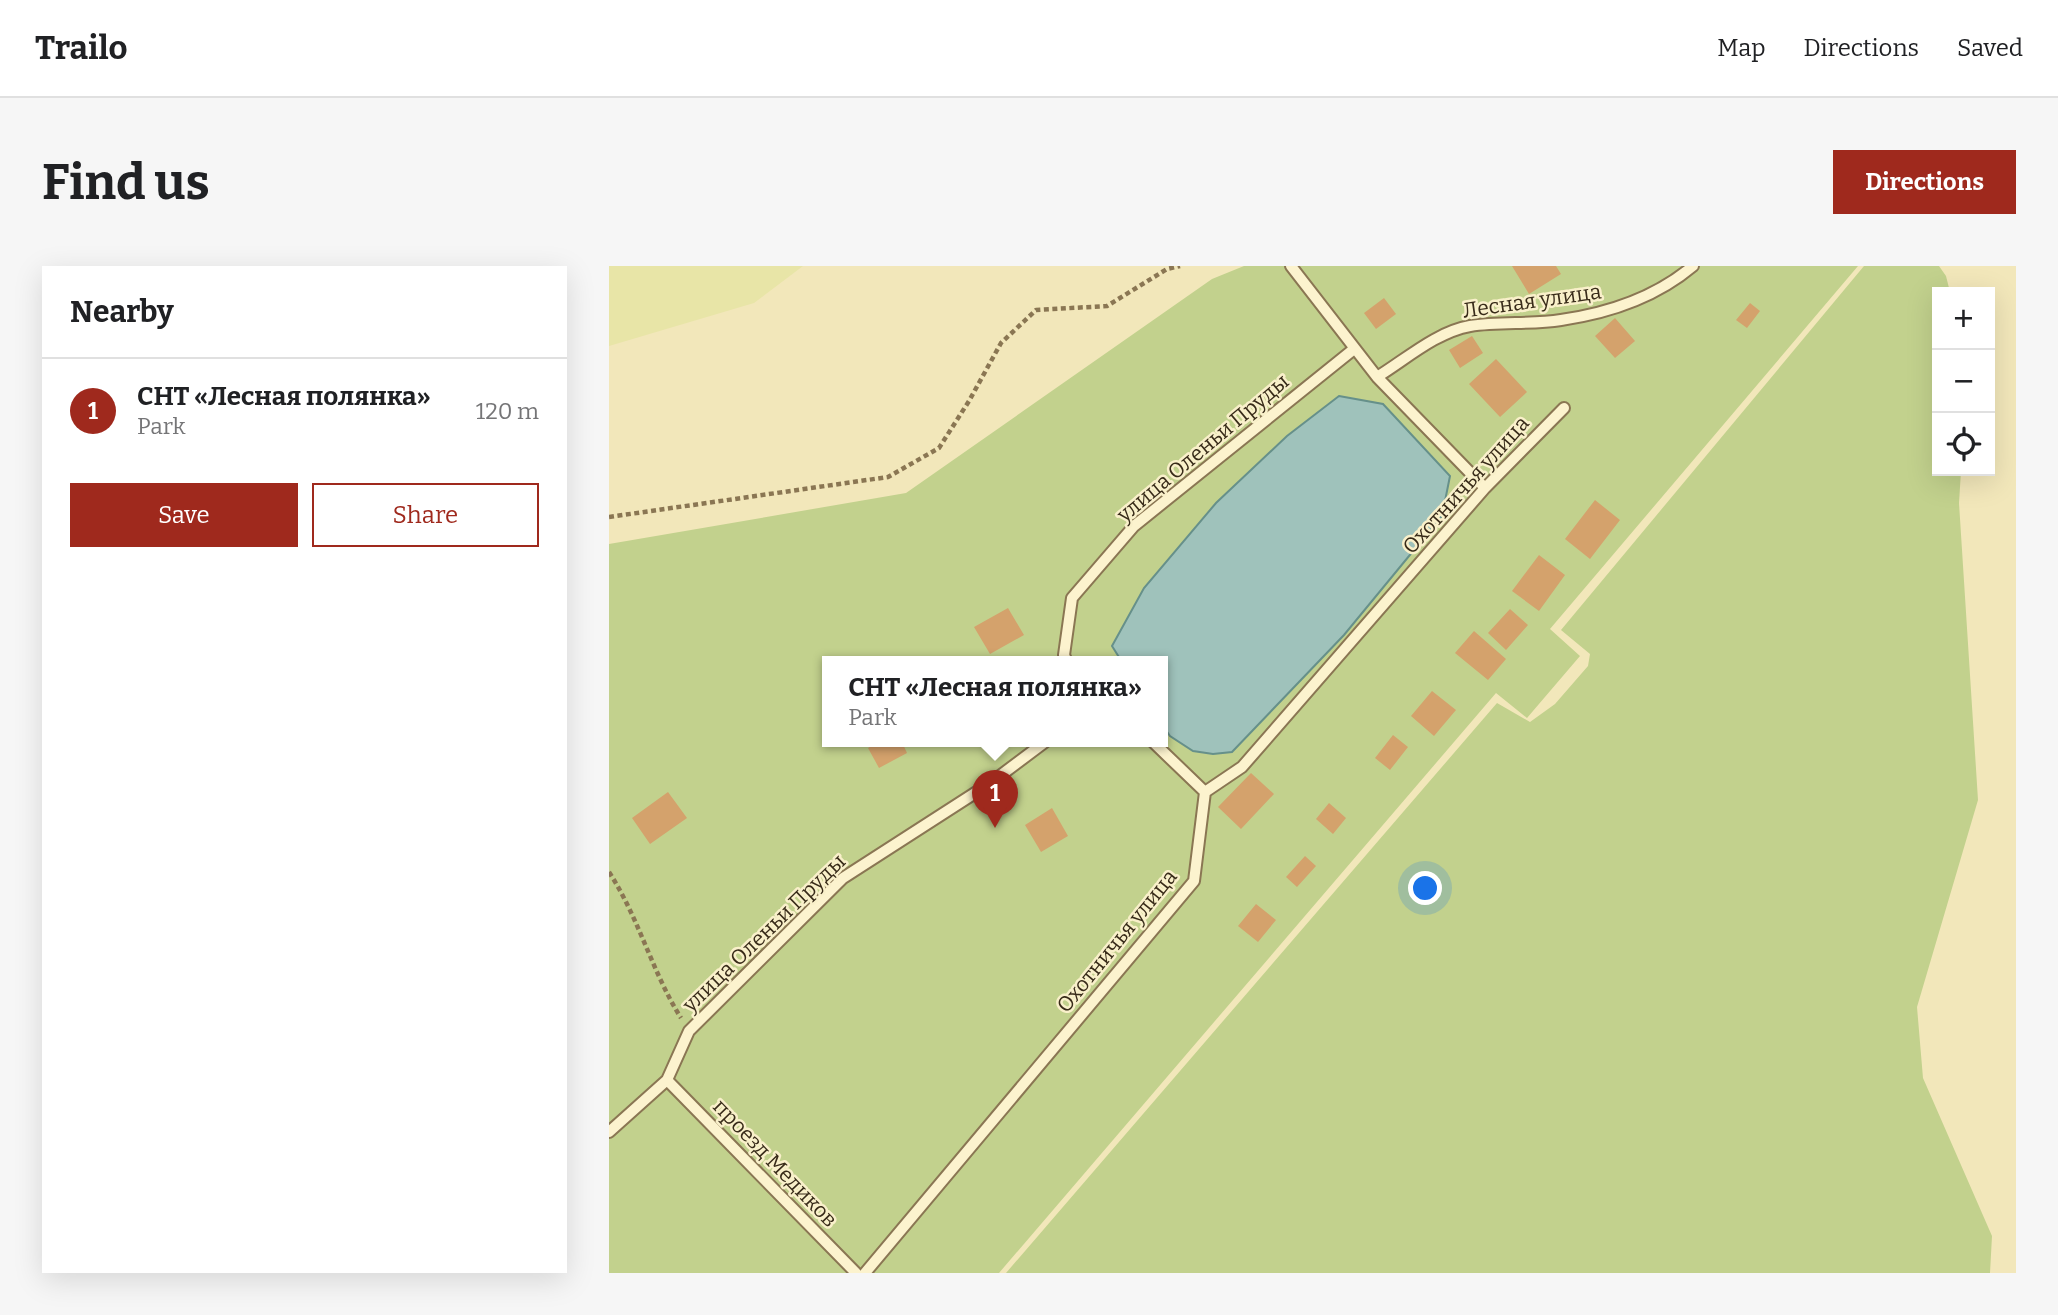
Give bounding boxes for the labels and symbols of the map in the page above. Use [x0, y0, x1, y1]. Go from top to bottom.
street label: Лесная улица [1461, 278, 1603, 324]
street label: улица Оленьи Пруды [1111, 368, 1294, 528]
street label: Охотничья улица [1397, 410, 1535, 559]
pin: 1 [972, 770, 1018, 828]
street label: улица Оленьи Пруды [676, 848, 851, 1018]
street label: Охотничья улица [1051, 864, 1183, 1018]
your location [1408, 871, 1442, 905]
street label: проезд Медиков [707, 1094, 843, 1232]

